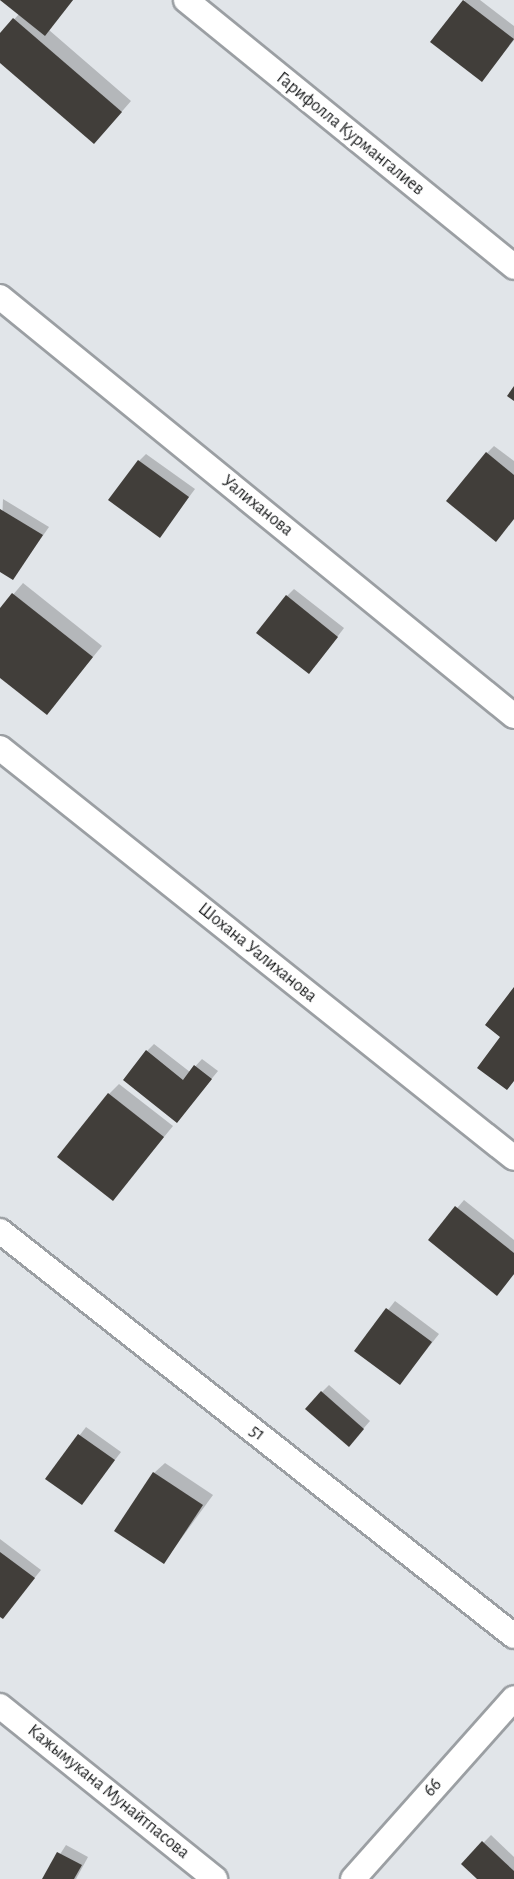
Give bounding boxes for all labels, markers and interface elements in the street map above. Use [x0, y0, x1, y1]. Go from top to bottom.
street label: Гарифолла Курмангалиев [272, 68, 428, 200]
street label: Уалиханова [217, 471, 297, 541]
street label: Шохана Уалиханова [193, 898, 321, 1008]
street label: 51 [245, 1420, 269, 1446]
street label: Кажымукана Мунайтпасова [23, 1720, 193, 1864]
street label: 66 [419, 1774, 447, 1802]

